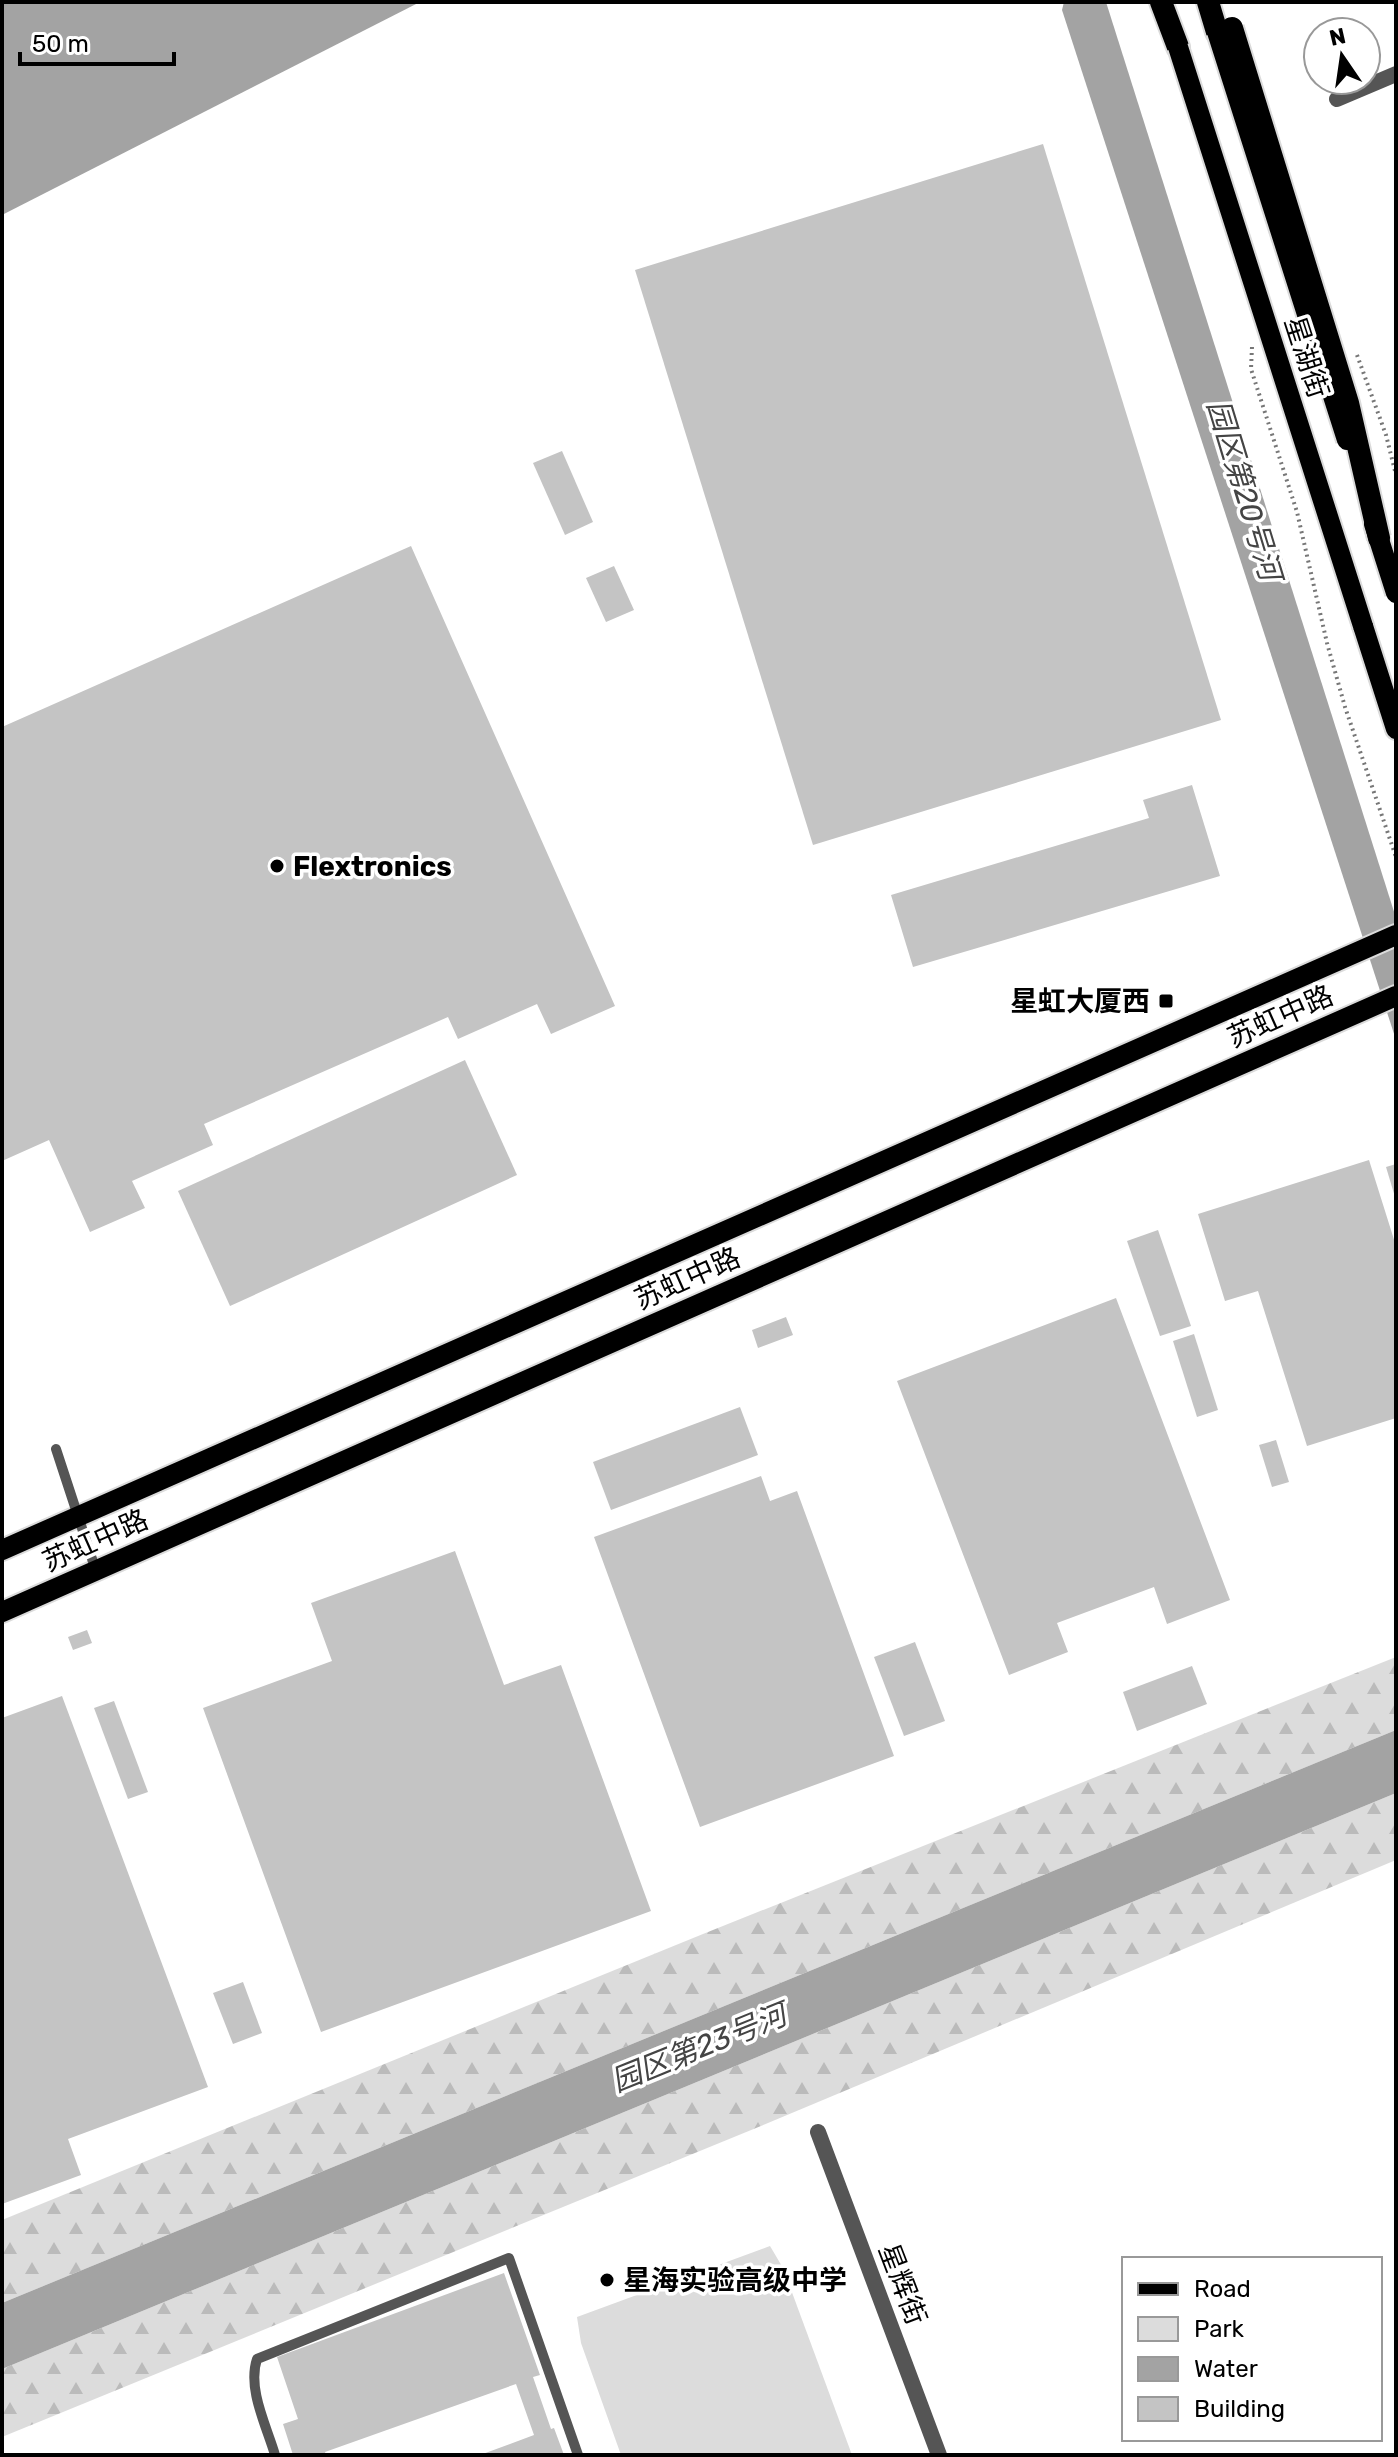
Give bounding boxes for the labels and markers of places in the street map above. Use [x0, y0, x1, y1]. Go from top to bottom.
place label: Flextronics [293, 850, 452, 883]
marker: Flextronics [268, 857, 286, 875]
place label: 星虹大厦西 [1010, 985, 1150, 1018]
marker: 星虹大厦西 [1157, 992, 1175, 1010]
place label: 星海实验高级中学 [623, 2264, 847, 2297]
marker: 星海实验高级中学 [598, 2271, 616, 2289]

